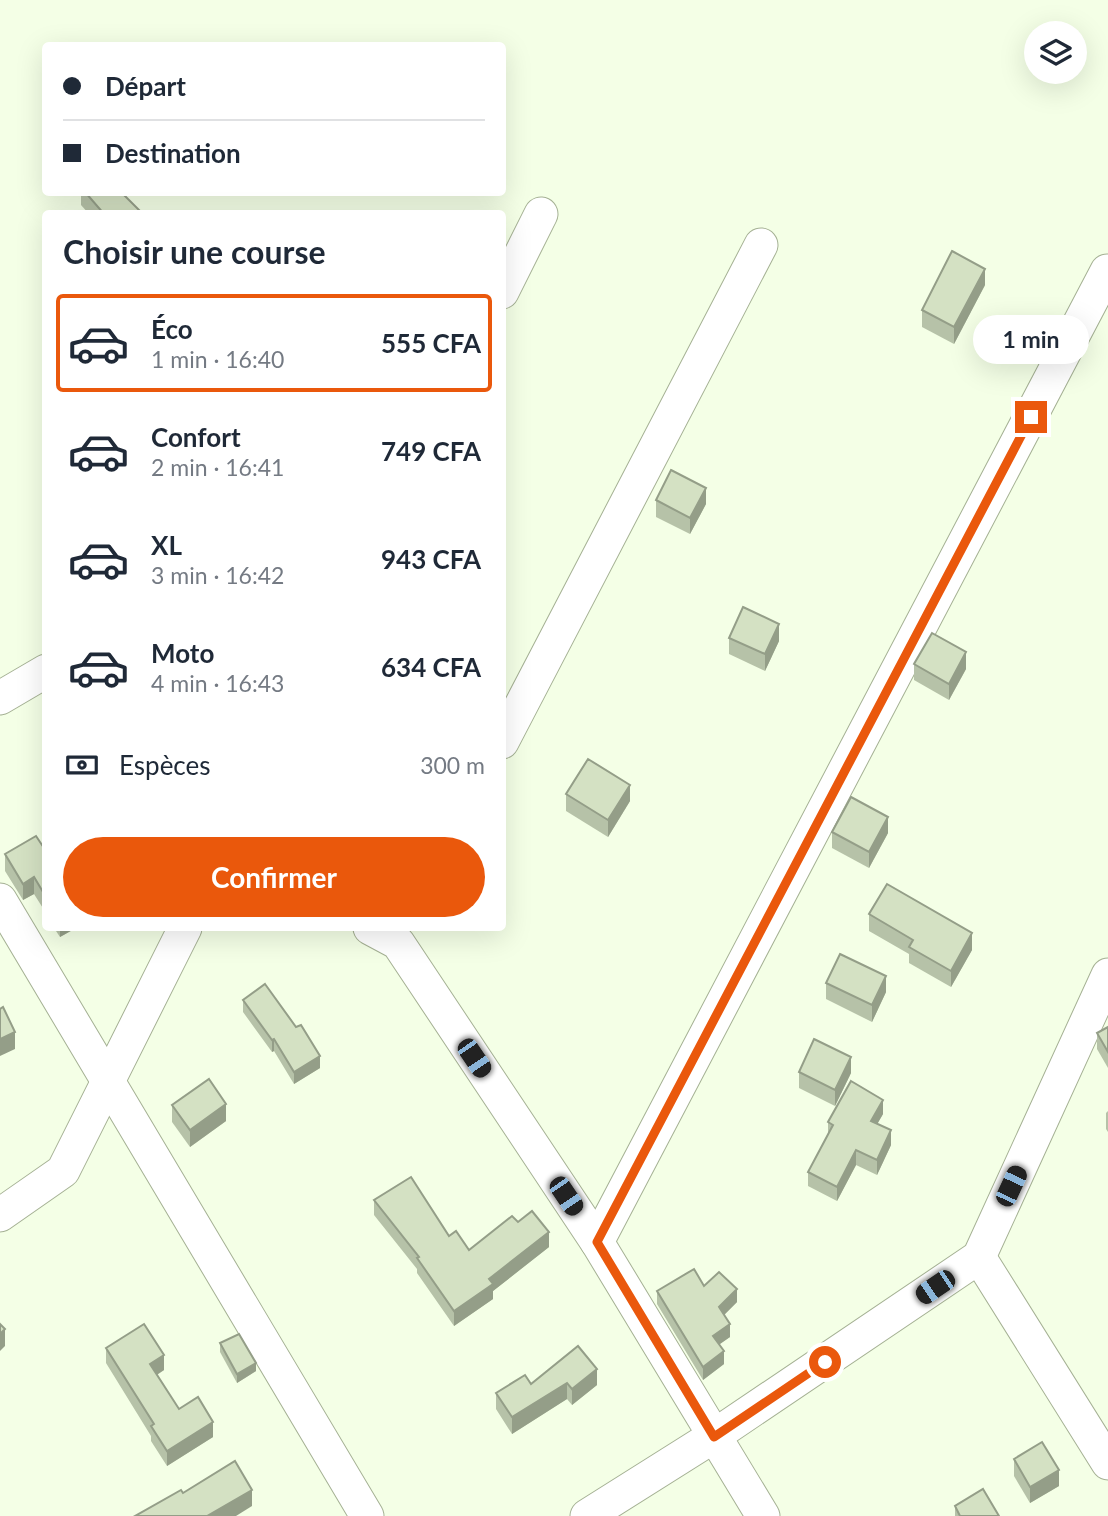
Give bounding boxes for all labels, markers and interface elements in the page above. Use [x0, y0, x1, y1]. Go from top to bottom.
map controls [1024, 21, 1087, 84]
button: layers [1024, 21, 1087, 84]
text: Départ [105, 70, 186, 102]
text: Destination [105, 137, 241, 169]
text: Choisir une course [63, 232, 326, 271]
icon: car [67, 312, 130, 375]
text: Éco [151, 313, 193, 345]
callout: 1 min [973, 316, 1089, 364]
text: 1 min [1002, 325, 1060, 353]
text: 555 CFA [381, 327, 481, 359]
text: 1 min · 16:40 [151, 345, 284, 373]
route end [1015, 401, 1047, 433]
icon: car [67, 420, 130, 483]
text: Confort [151, 421, 241, 453]
text: 749 CFA [381, 435, 481, 467]
text: 2 min · 16:41 [151, 453, 284, 481]
icon: car [67, 528, 130, 591]
text: XL [151, 529, 182, 561]
text: 943 CFA [381, 543, 481, 575]
text: 3 min · 16:42 [151, 561, 284, 589]
icon: car [67, 636, 130, 699]
text: Moto [151, 637, 214, 669]
text: 634 CFA [381, 651, 481, 683]
text: 4 min · 16:43 [151, 669, 284, 697]
icon: cash [63, 746, 101, 784]
text: Espèces [119, 749, 211, 781]
text: 300 m [420, 751, 485, 779]
button: Confirmer [63, 837, 485, 917]
car [454, 1035, 495, 1081]
car [993, 1163, 1030, 1209]
car [546, 1173, 587, 1219]
car [912, 1267, 959, 1307]
route start [809, 1346, 841, 1378]

